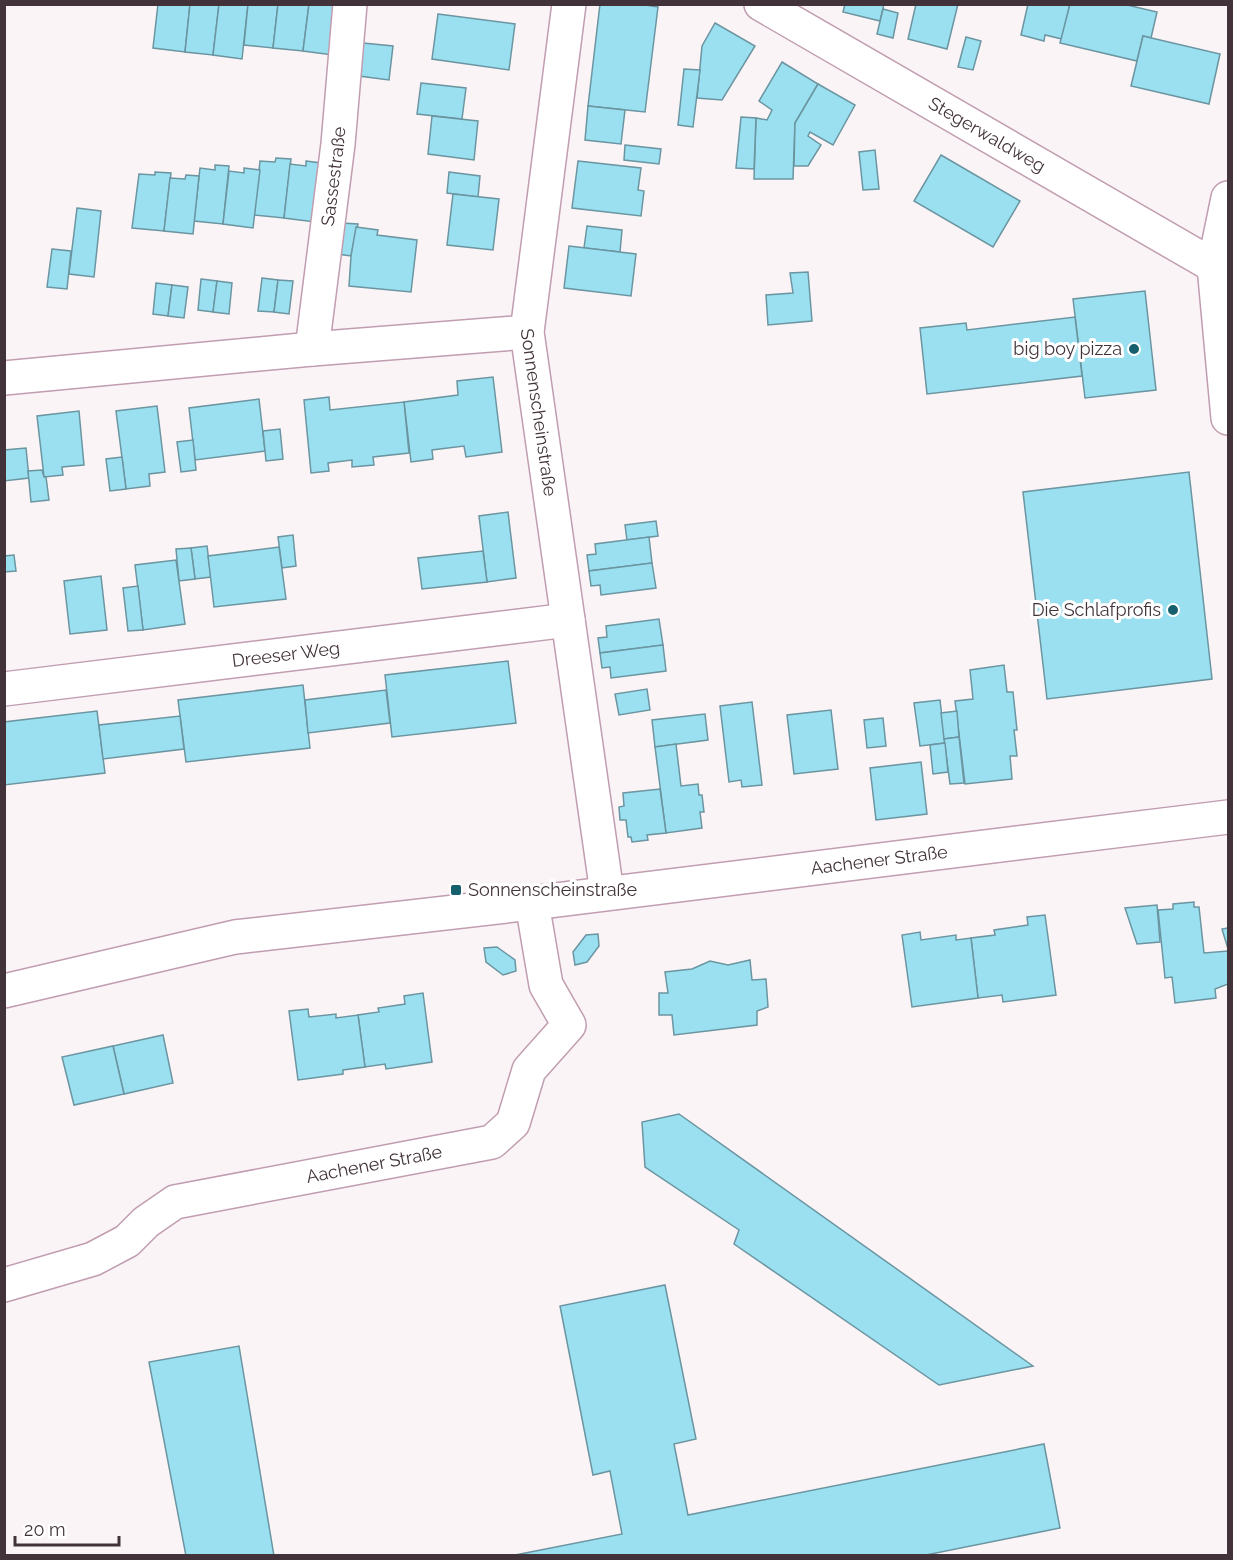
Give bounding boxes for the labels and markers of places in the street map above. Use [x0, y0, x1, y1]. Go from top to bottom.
place label: big boy pizza [1013, 338, 1122, 359]
marker: big boy pizza [1127, 342, 1141, 356]
place label: Die Schlafprofis [1032, 599, 1161, 620]
marker: Die Schlafprofis [1166, 603, 1180, 617]
place label: Sonnenscheinstraße [468, 879, 637, 900]
marker: Sonnenscheinstraße [449, 883, 463, 897]

